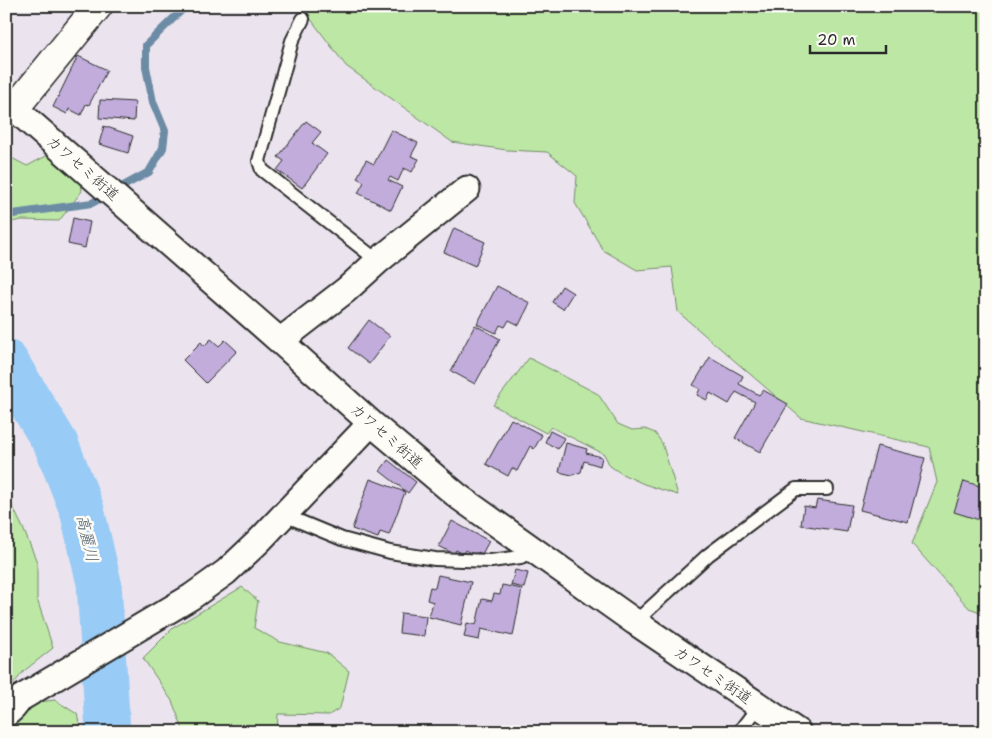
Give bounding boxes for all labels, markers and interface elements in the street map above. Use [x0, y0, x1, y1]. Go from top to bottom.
scale bar [810, 22, 886, 54]
text: 20 m [817, 30, 856, 50]
street label: カワセミ街道 [42, 131, 124, 205]
street label: カワセミ街道 [346, 399, 428, 473]
water label: 高麗川 [72, 512, 103, 564]
street label: カワセミ街道 [670, 642, 756, 708]

